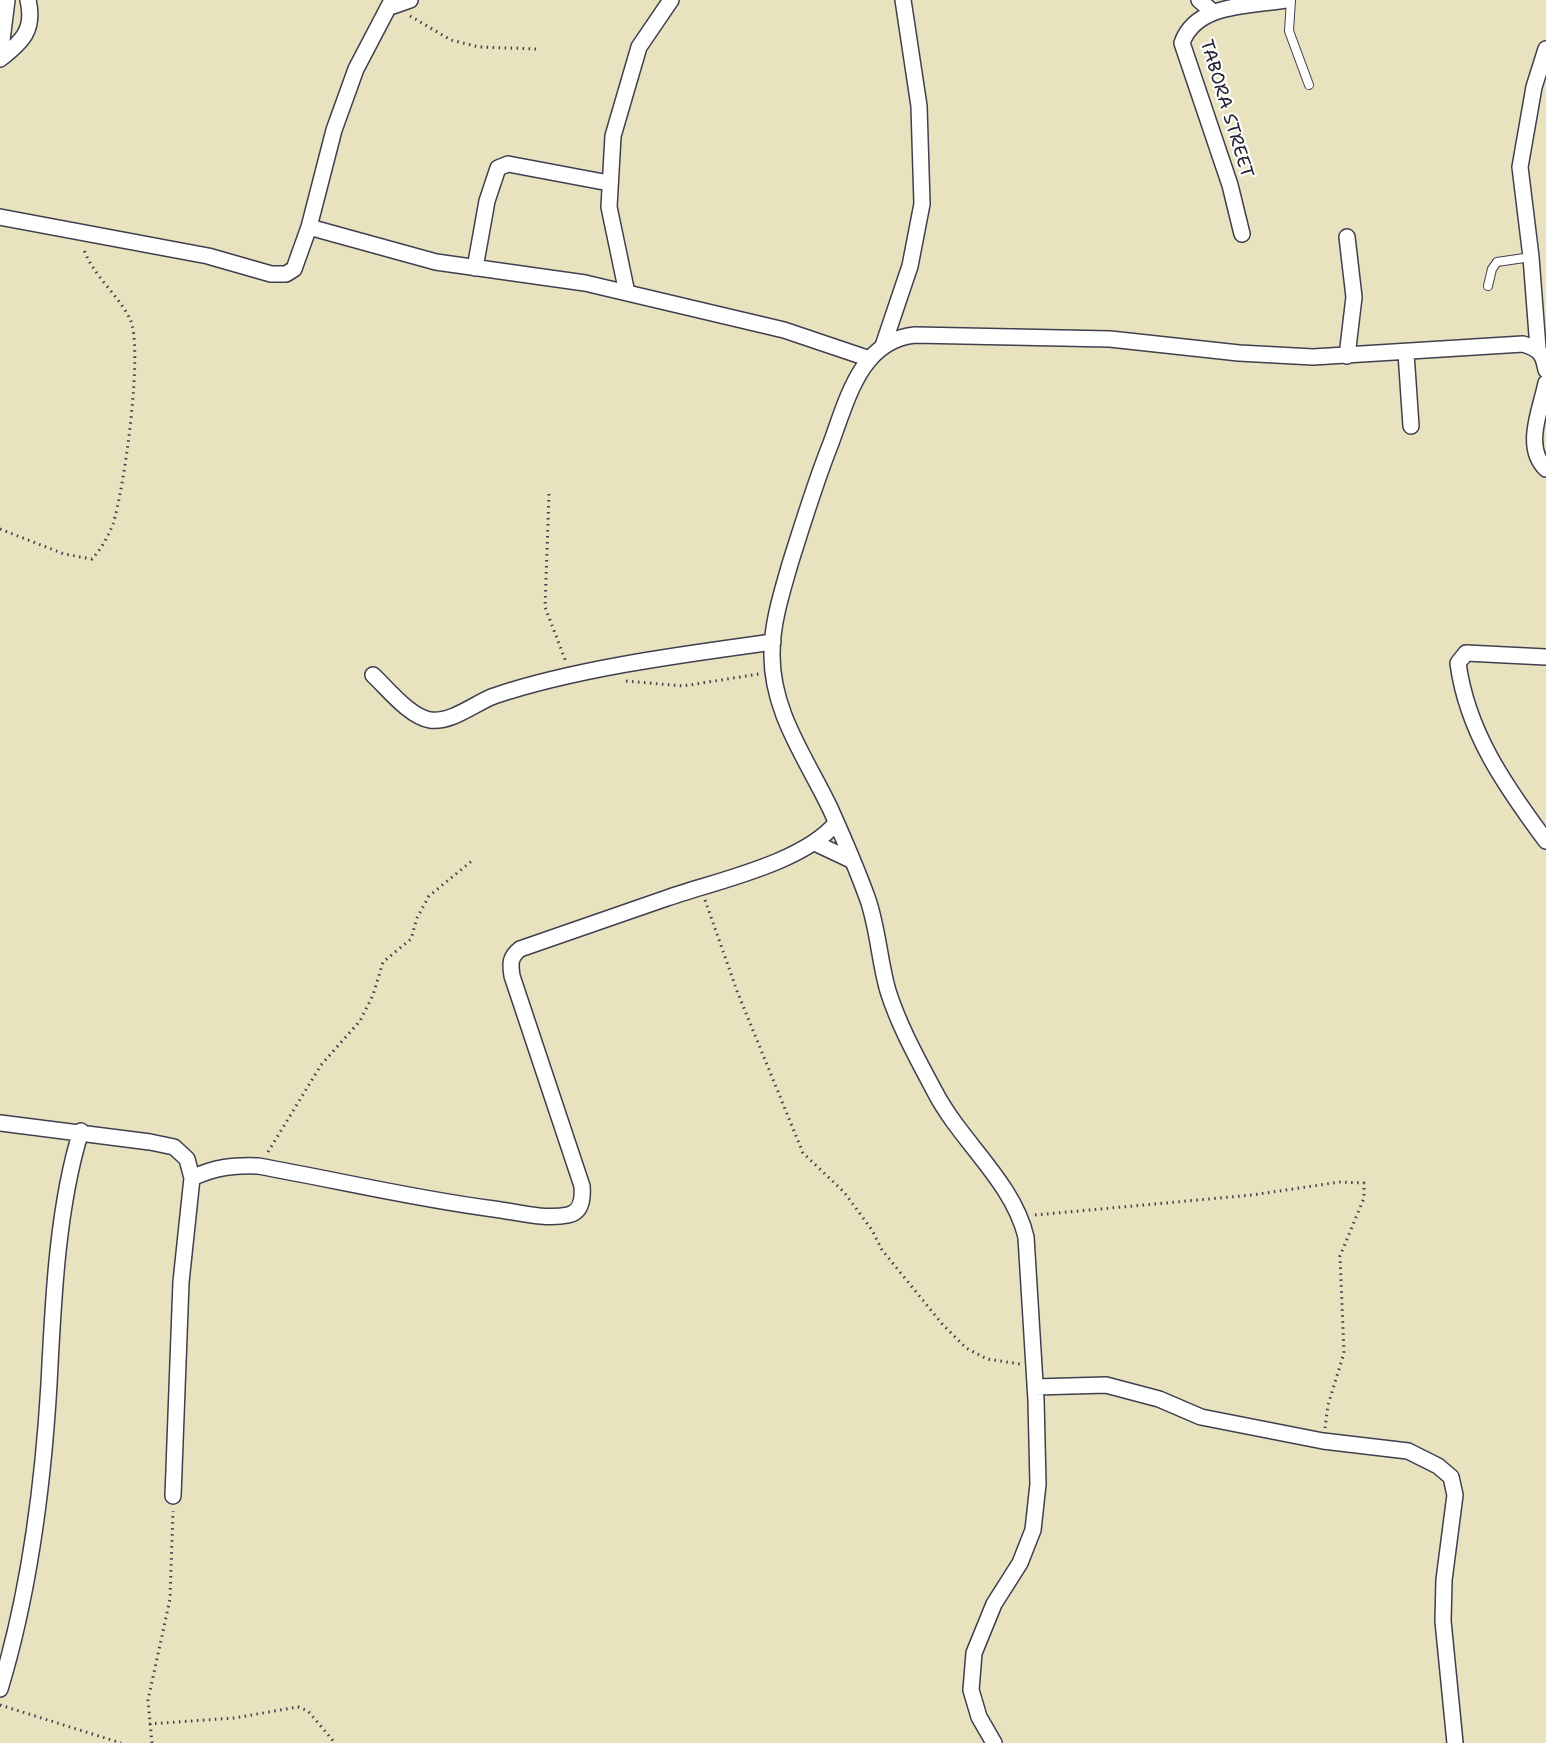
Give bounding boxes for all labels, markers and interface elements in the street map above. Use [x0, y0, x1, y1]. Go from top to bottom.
street label: TABORA STREET [1195, 37, 1257, 181]

